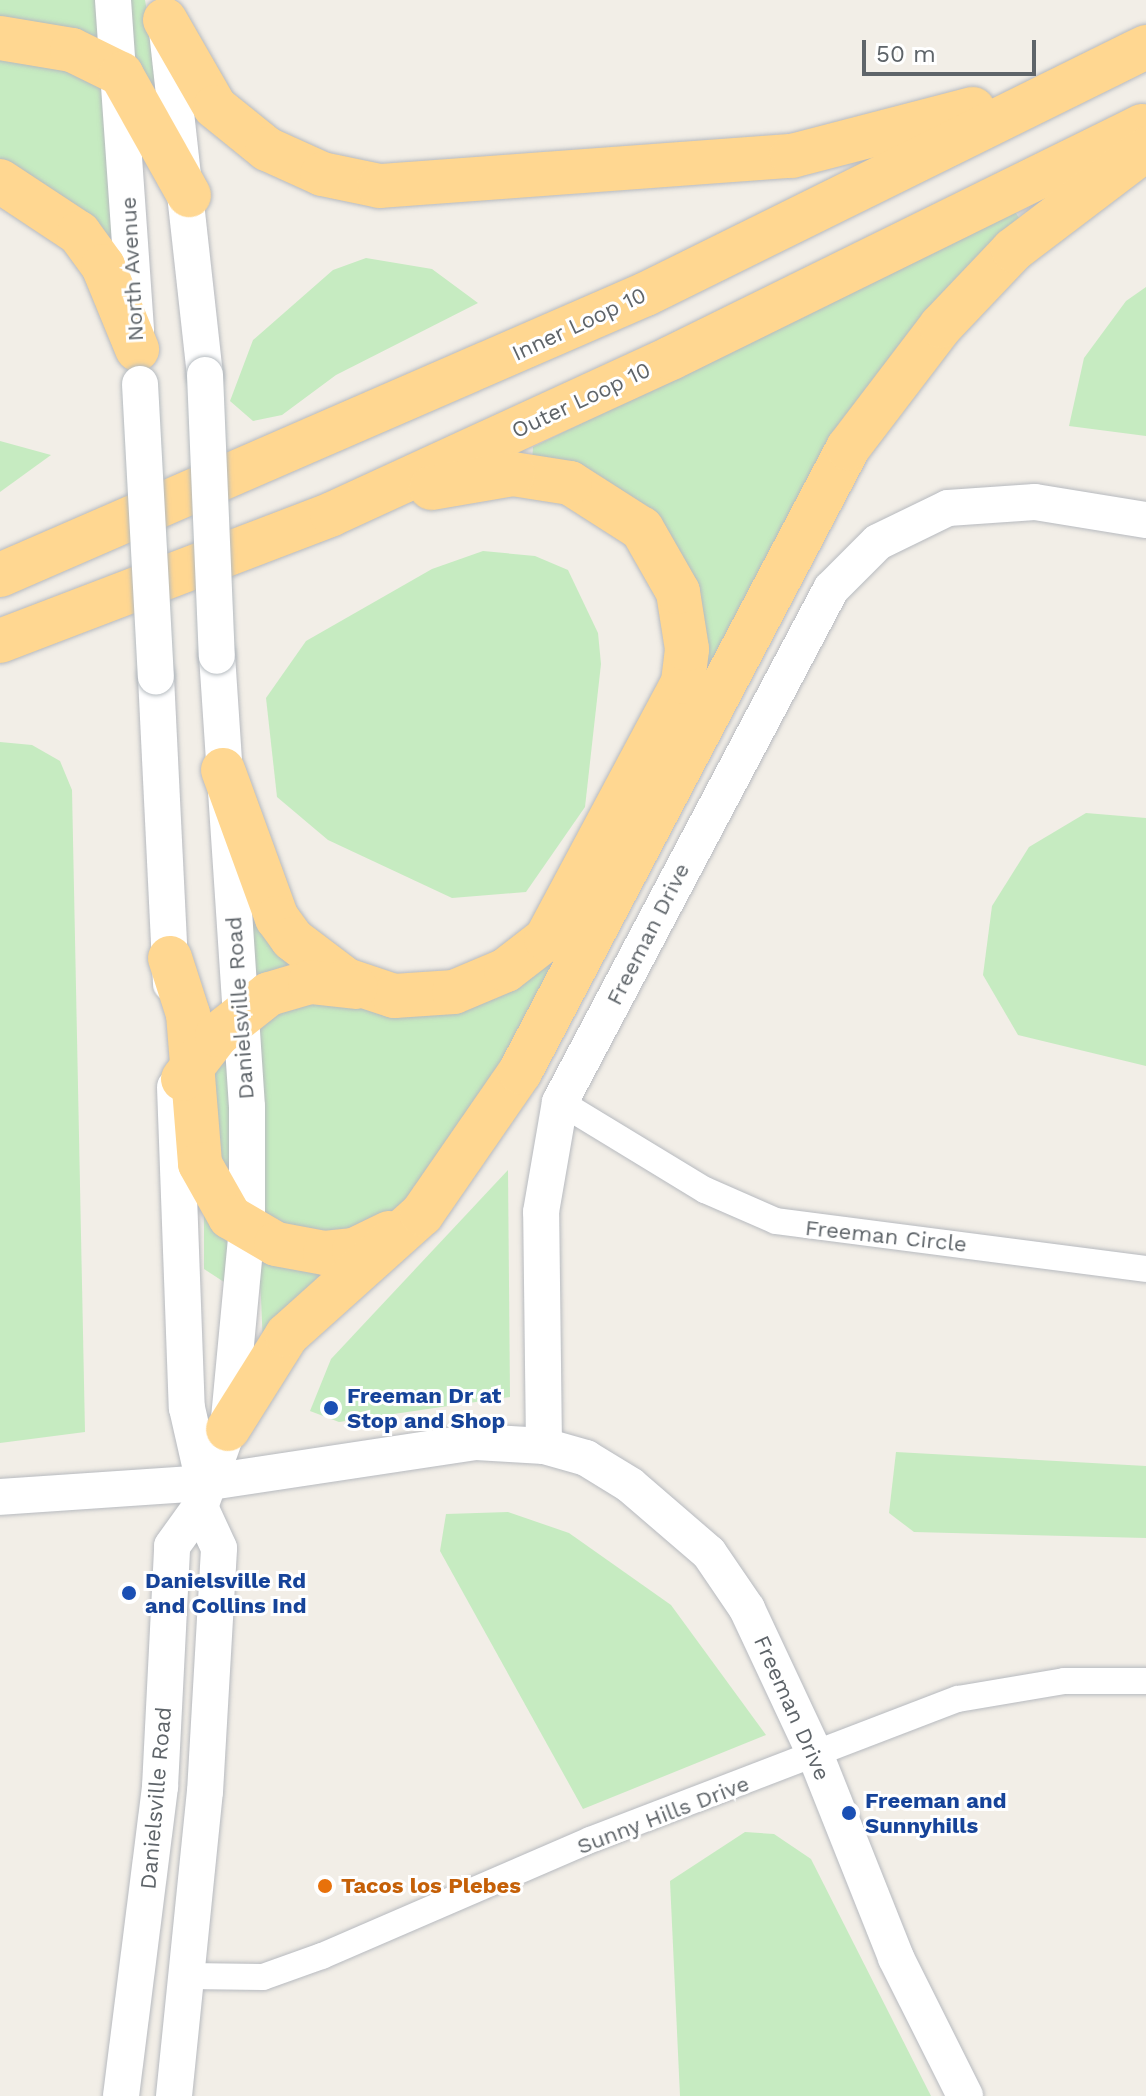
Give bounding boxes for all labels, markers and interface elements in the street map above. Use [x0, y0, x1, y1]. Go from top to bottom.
scale bar [866, 24, 1040, 74]
text: 50 m [876, 40, 936, 68]
street label: North Avenue [115, 196, 149, 342]
street label: Inner Loop 10 [507, 281, 651, 367]
street label: Outer Loop 10 [507, 356, 655, 444]
street label: Freeman Drive [601, 859, 695, 1009]
street label: Danielsville Road [220, 916, 260, 1100]
street label: Freeman Circle [804, 1214, 968, 1258]
place label: Freeman Dr at Stop and Shop [347, 1382, 505, 1434]
marker: Freeman Dr at Stop and Shop [322, 1399, 340, 1417]
place label: Danielsville Rd and Collins Ind [145, 1567, 306, 1618]
marker: Danielsville Rd and Collins Ind [120, 1584, 138, 1602]
street label: Freeman Drive [748, 1631, 836, 1785]
street label: Danielsville Road [135, 1706, 177, 1890]
street label: Sunny Hills Drive [573, 1770, 753, 1860]
place label: Freeman and Sunnyhills [865, 1787, 1006, 1838]
marker: Freeman and Sunnyhills [840, 1804, 858, 1822]
place label: Tacos los Plebes [341, 1873, 521, 1899]
marker: Tacos los Plebes [316, 1877, 334, 1895]

